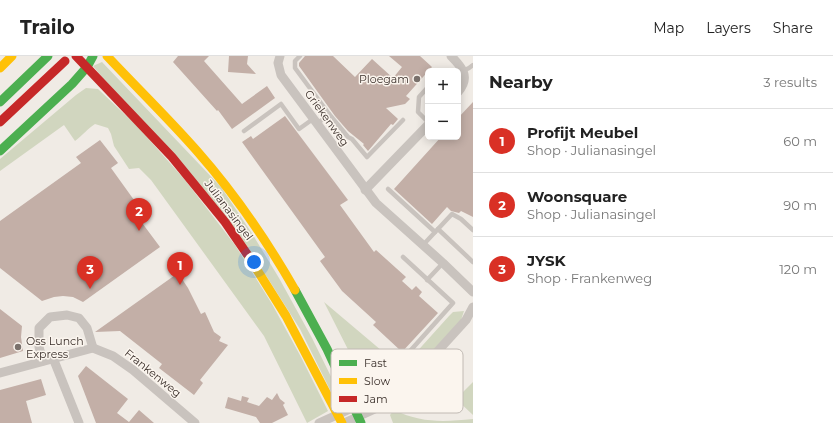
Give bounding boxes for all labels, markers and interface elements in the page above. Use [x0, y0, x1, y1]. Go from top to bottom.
text: Trailo [20, 16, 75, 39]
text: Map [653, 19, 684, 37]
text: Layers [706, 19, 751, 37]
text: Share [773, 19, 813, 37]
map controls [425, 68, 461, 140]
button: + [425, 68, 461, 104]
place label: Ploegam [359, 72, 409, 86]
text: Nearby [489, 72, 553, 92]
marker: Ploegam [412, 74, 422, 84]
text: 3 results [763, 74, 817, 90]
street label: Griekenweg [302, 87, 352, 149]
button: − [425, 104, 461, 140]
text: Profijt Meubel [527, 123, 638, 142]
text: 1 [499, 133, 505, 149]
text: 60 m [783, 133, 817, 149]
text: Shop · Julianasingel [527, 142, 656, 158]
street label: Julianasingel [201, 176, 256, 243]
text: Woonsquare [527, 187, 627, 206]
text: 2 [498, 197, 506, 213]
text: 90 m [783, 197, 817, 213]
pin: 2 [126, 198, 152, 231]
text: Shop · Julianasingel [527, 206, 656, 222]
text: JYSK [527, 251, 566, 270]
pin: 1 [167, 252, 193, 285]
your location [244, 252, 264, 272]
pin: 3 [77, 256, 103, 289]
text: 3 [498, 261, 506, 277]
text: 120 m [779, 261, 817, 277]
text: Shop · Frankenweg [527, 270, 652, 286]
place label: Oss Lunch Express [26, 334, 84, 361]
marker: Oss Lunch Express [13, 342, 23, 352]
street label: Frankenweg [122, 346, 184, 400]
legend [331, 349, 463, 413]
text: Fast [364, 356, 388, 370]
text: Slow [364, 374, 390, 388]
text: Jam [363, 392, 388, 406]

